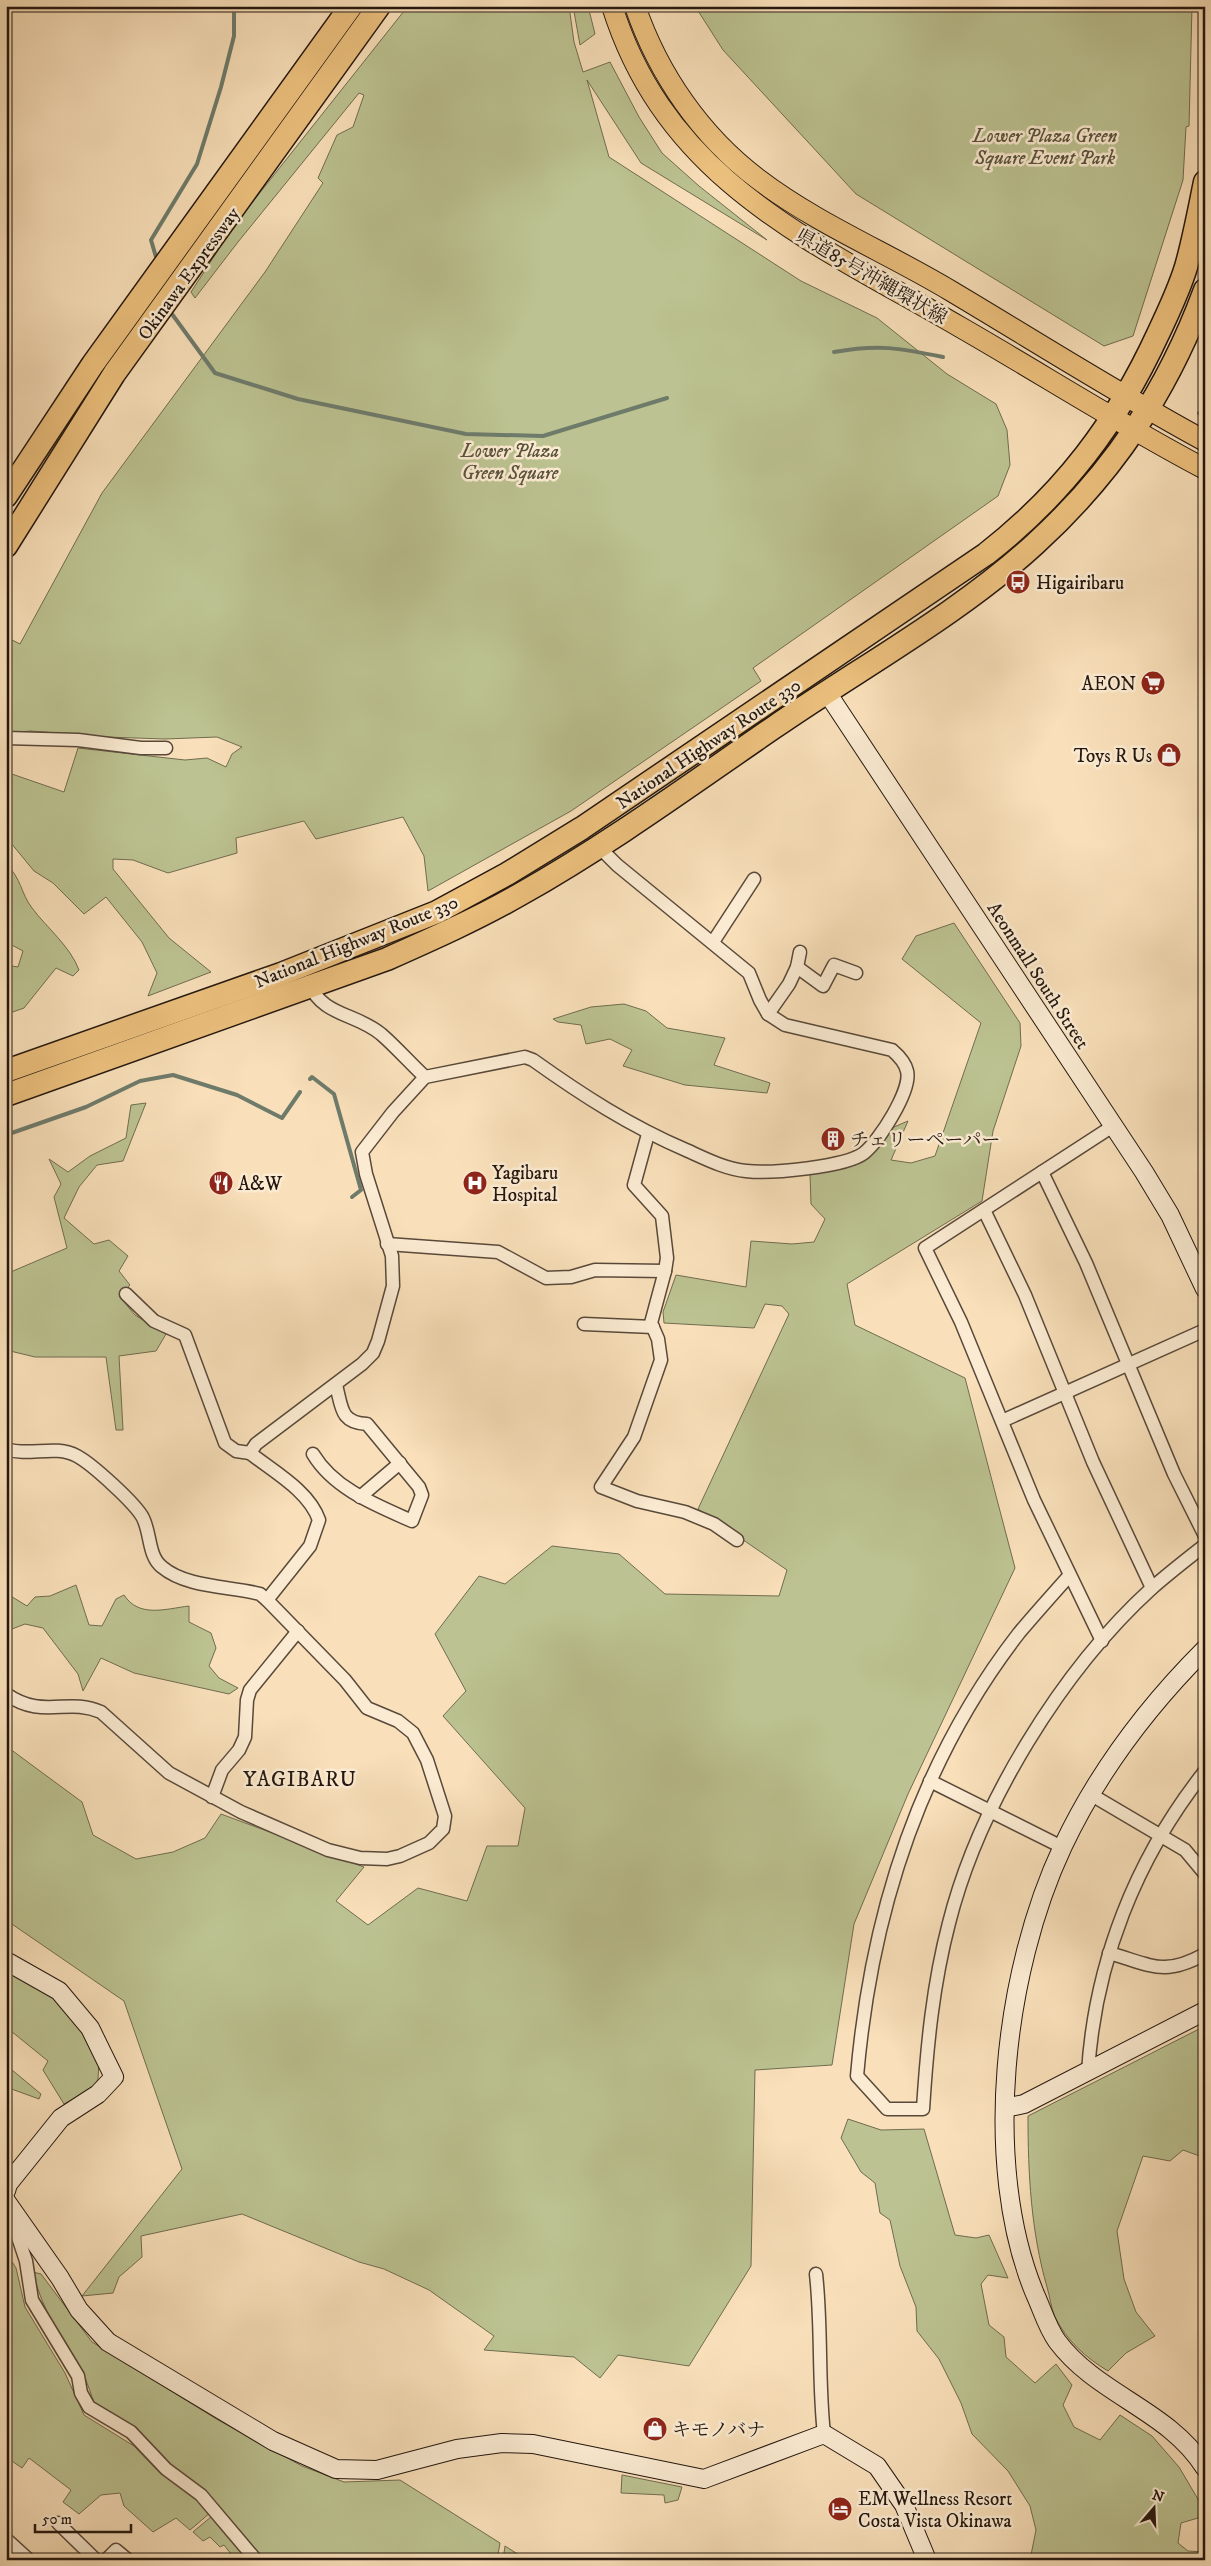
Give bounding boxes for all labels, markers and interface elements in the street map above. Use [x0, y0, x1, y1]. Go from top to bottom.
park label: Lower Plaza Green Square Event Park [972, 125, 1118, 171]
street label: Okinawa Expressway [133, 202, 246, 345]
street label: 県道85号沖縄環状線 [791, 225, 951, 330]
park label: Lower Plaza Green Square [460, 440, 559, 486]
bus stop icon: Higairibaru [1005, 569, 1031, 595]
place label: Higairibaru [1036, 572, 1124, 595]
supermarket icon: AEON [1140, 670, 1166, 696]
place label: AEON [1082, 673, 1136, 696]
street label: National Highway Route 330 [612, 674, 806, 815]
shop icon: Toys R Us [1156, 742, 1182, 768]
place label: Toys R Us [1074, 745, 1152, 768]
street label: National Highway Route 330 [251, 891, 462, 994]
street label: Aeonmall South Street [982, 898, 1094, 1054]
building icon: チェリーペーパー [820, 1126, 846, 1152]
place label: チェリーペーパー [850, 1129, 1000, 1152]
place label: Yagibaru Hospital [492, 1162, 558, 1207]
restaurant icon: A&W [208, 1170, 234, 1196]
hospital icon: Yagibaru Hospital [462, 1170, 488, 1196]
place label: A&W [238, 1173, 283, 1196]
district label: YAGIBARU [243, 1767, 357, 1793]
shop icon: キモノバナ [642, 2416, 668, 2442]
place label: キモノバナ [672, 2419, 765, 2442]
north arrow [1128, 2484, 1178, 2534]
text: N [1150, 2486, 1167, 2507]
place label: EM Wellness Resort Costa Vista Okinawa [858, 2488, 1012, 2533]
hotel icon: EM Wellness Resort Costa Vista Okinawa [827, 2496, 853, 2522]
scale bar [35, 2501, 131, 2533]
text: 50 m [42, 2510, 72, 2529]

